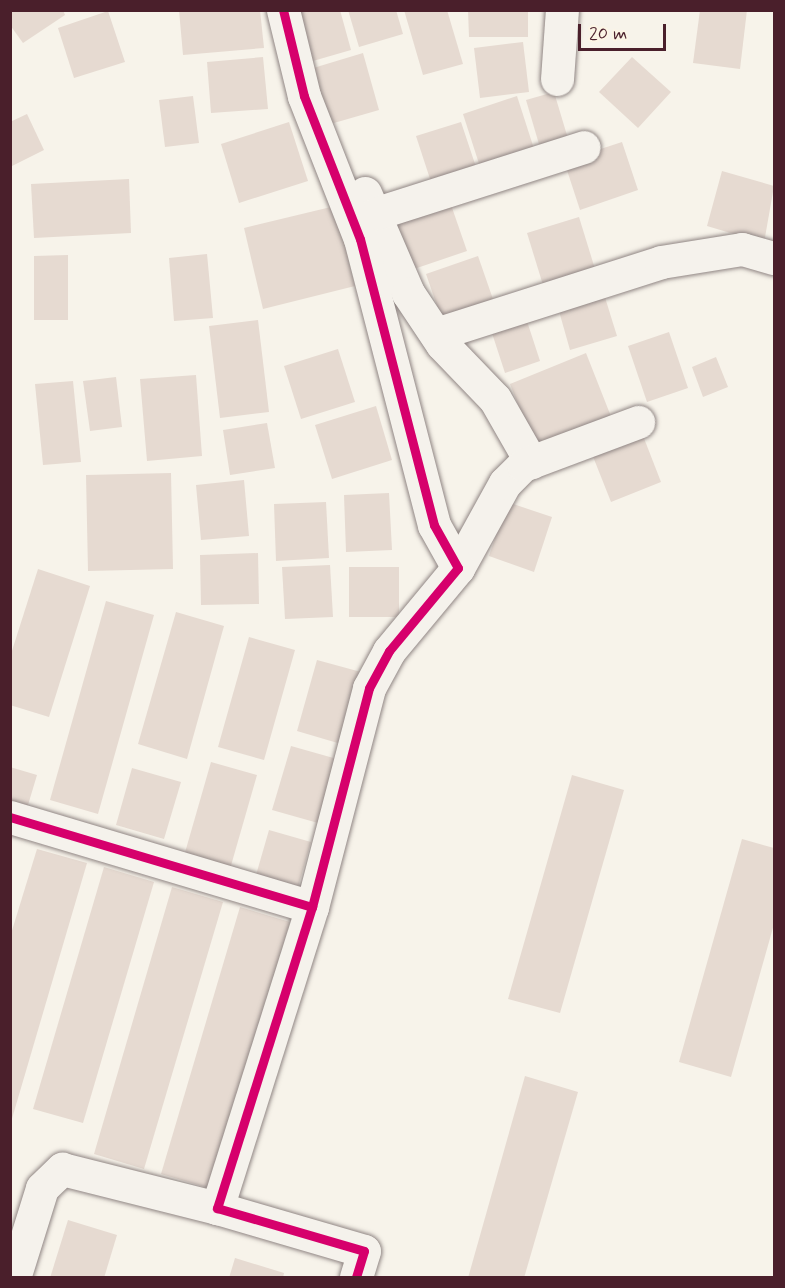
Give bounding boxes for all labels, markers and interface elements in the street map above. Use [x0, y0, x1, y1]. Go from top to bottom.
scale bar [581, 12, 670, 50]
text: 20 m [589, 22, 627, 46]

